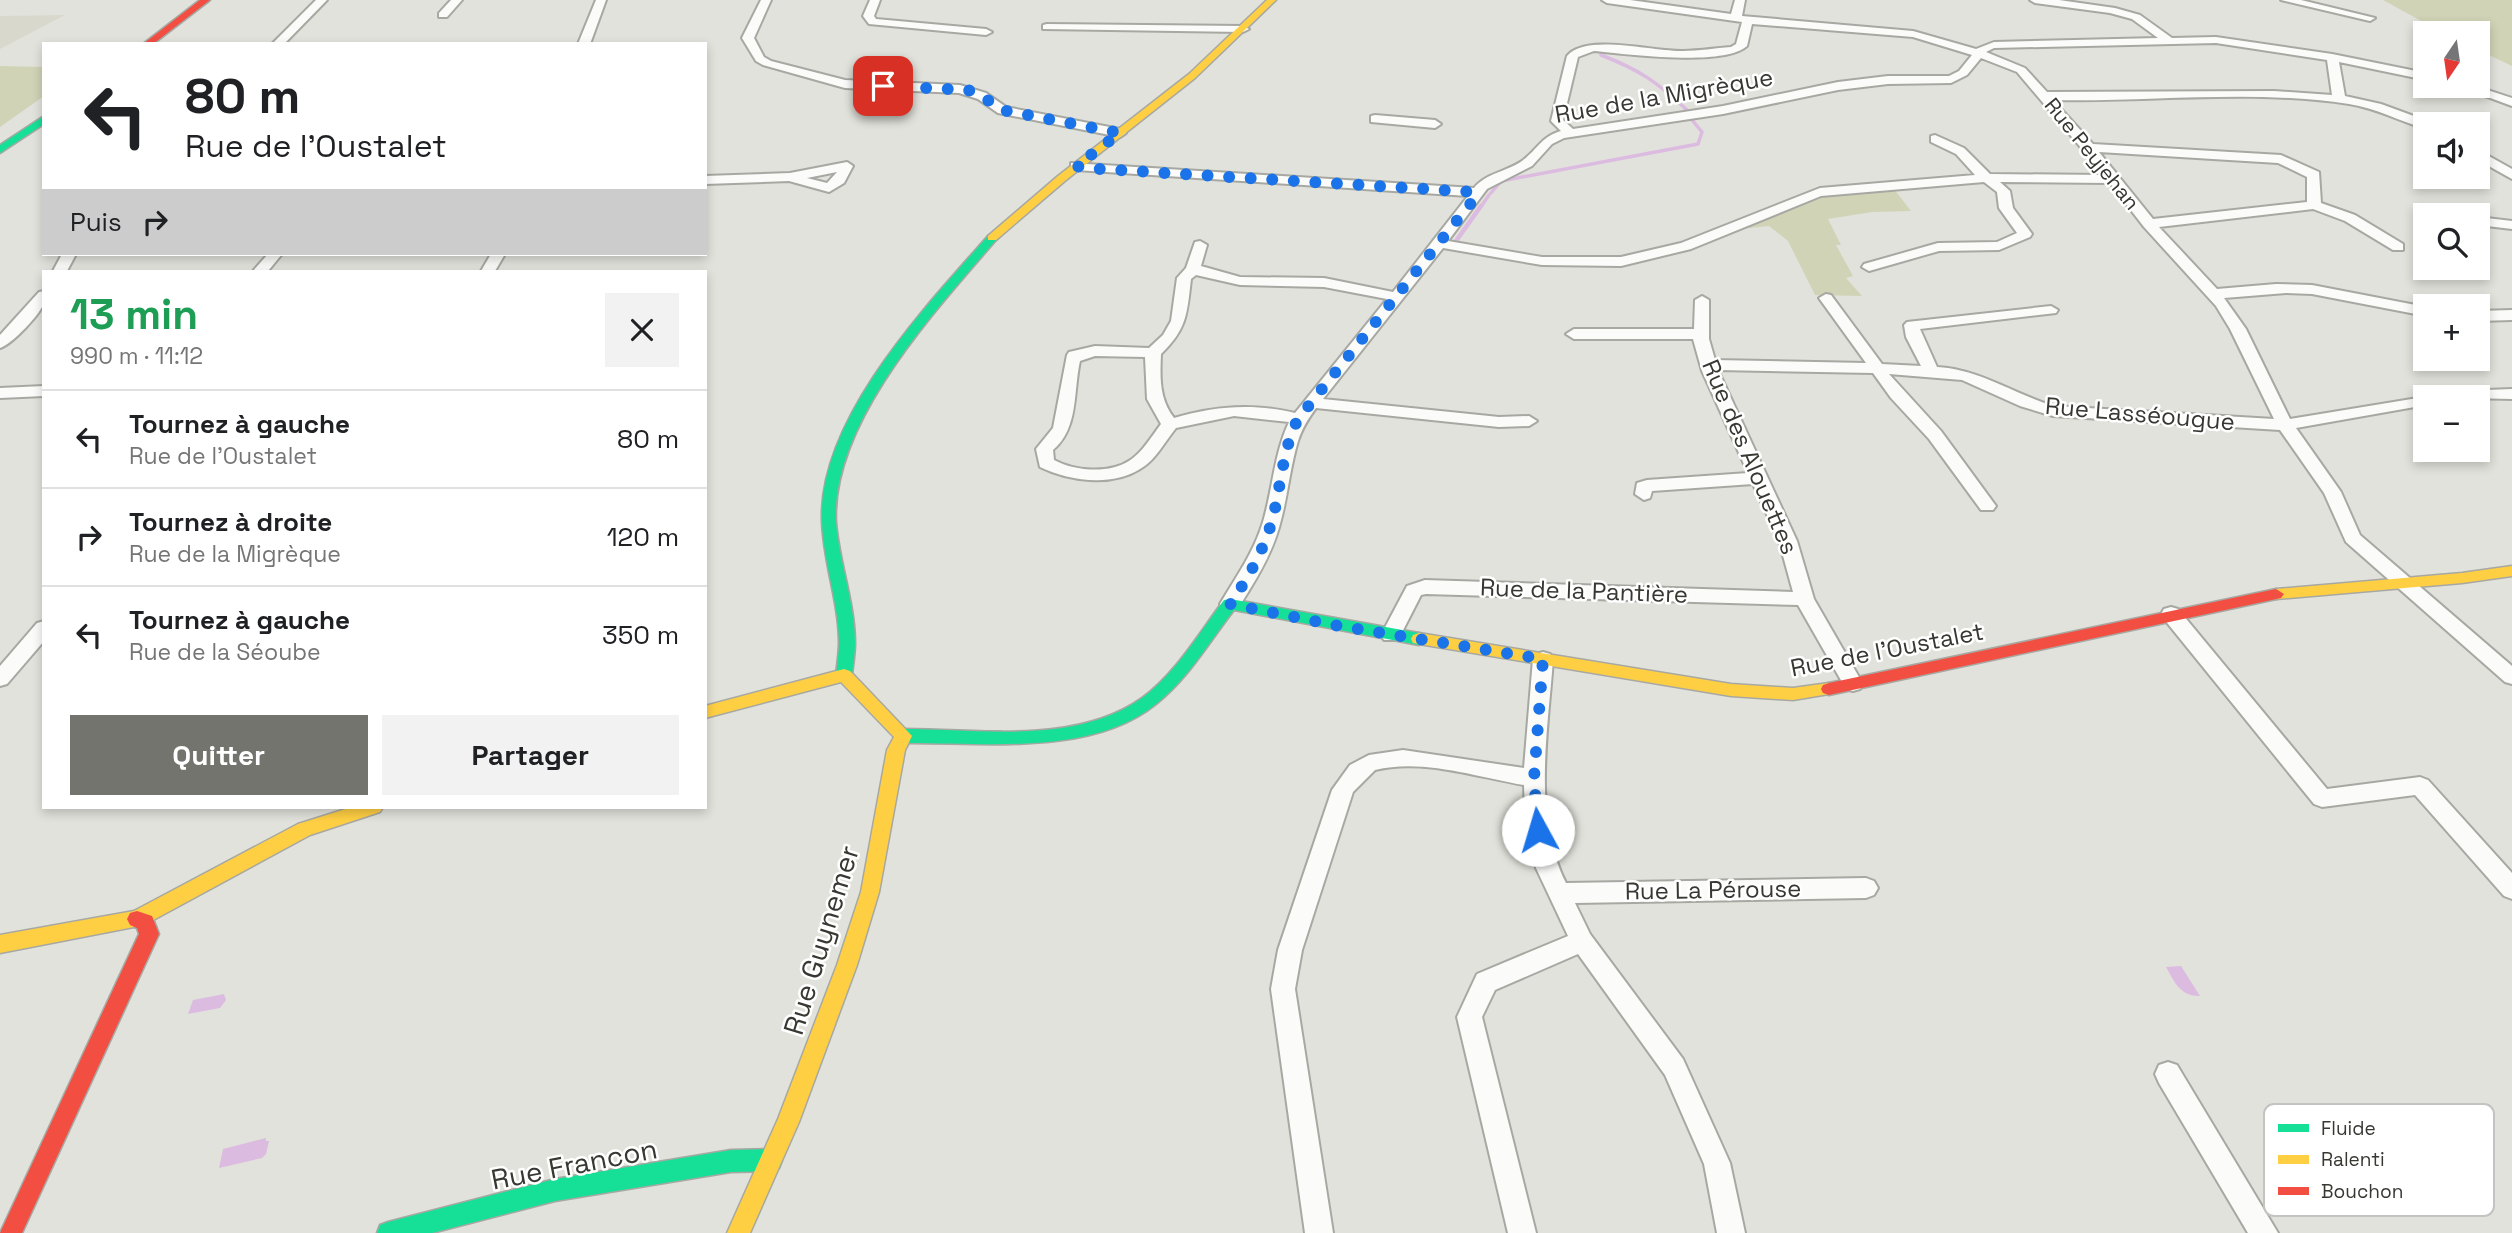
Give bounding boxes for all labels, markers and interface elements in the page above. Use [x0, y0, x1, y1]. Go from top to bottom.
north arrow [2413, 21, 2490, 98]
map controls [2413, 21, 2490, 462]
pin [853, 56, 913, 116]
street label: Rue de la Migrèque [1552, 61, 1775, 130]
text: 80 m [185, 65, 300, 127]
icon: arrive [864, 67, 902, 105]
icon: left [70, 70, 161, 161]
street label: Rue Peyjehan [2039, 92, 2146, 215]
button: sound [2413, 112, 2490, 189]
text: Rue de l'Oustalet [185, 126, 447, 166]
icon: right [136, 203, 174, 241]
button: search [2413, 203, 2490, 280]
text: Puis [70, 205, 122, 239]
text: 13 min [70, 288, 198, 341]
button: close [605, 293, 679, 367]
button: + [2413, 294, 2490, 371]
text: 990 m · 11:12 [70, 341, 203, 371]
street label: Rue des Alouettes [1695, 355, 1806, 559]
button: − [2413, 385, 2490, 462]
street label: Rue Lasséougue [2044, 390, 2236, 437]
text: Tournez à gauche [129, 407, 350, 441]
icon: left [70, 420, 108, 458]
text: 80 m [617, 422, 679, 456]
text: Rue de l'Oustalet [129, 441, 317, 471]
text: Tournez à droite [129, 505, 332, 539]
icon: right [70, 518, 108, 556]
text: 120 m [607, 520, 679, 554]
text: Rue de la Migrèque [129, 539, 341, 569]
street label: Rue de la Pantière [1479, 571, 1689, 610]
text: Tournez à gauche [129, 603, 350, 637]
icon: left [70, 616, 108, 654]
street label: Rue de l'Oustalet [1788, 616, 1986, 683]
text: 350 m [602, 618, 679, 652]
text: Rue de la Séoube [129, 637, 321, 667]
button: Quitter [70, 715, 368, 795]
button: Partager [382, 715, 679, 795]
position arrow [1501, 793, 1575, 867]
street label: Rue Guynemer [775, 841, 867, 1039]
street label: Rue La Pérouse [1624, 872, 1802, 907]
legend [2264, 1104, 2494, 1216]
text: Fluide [2321, 1116, 2376, 1141]
street label: Rue Francon [488, 1130, 660, 1198]
text: Ralenti [2321, 1147, 2385, 1172]
text: Bouchon [2321, 1179, 2403, 1204]

